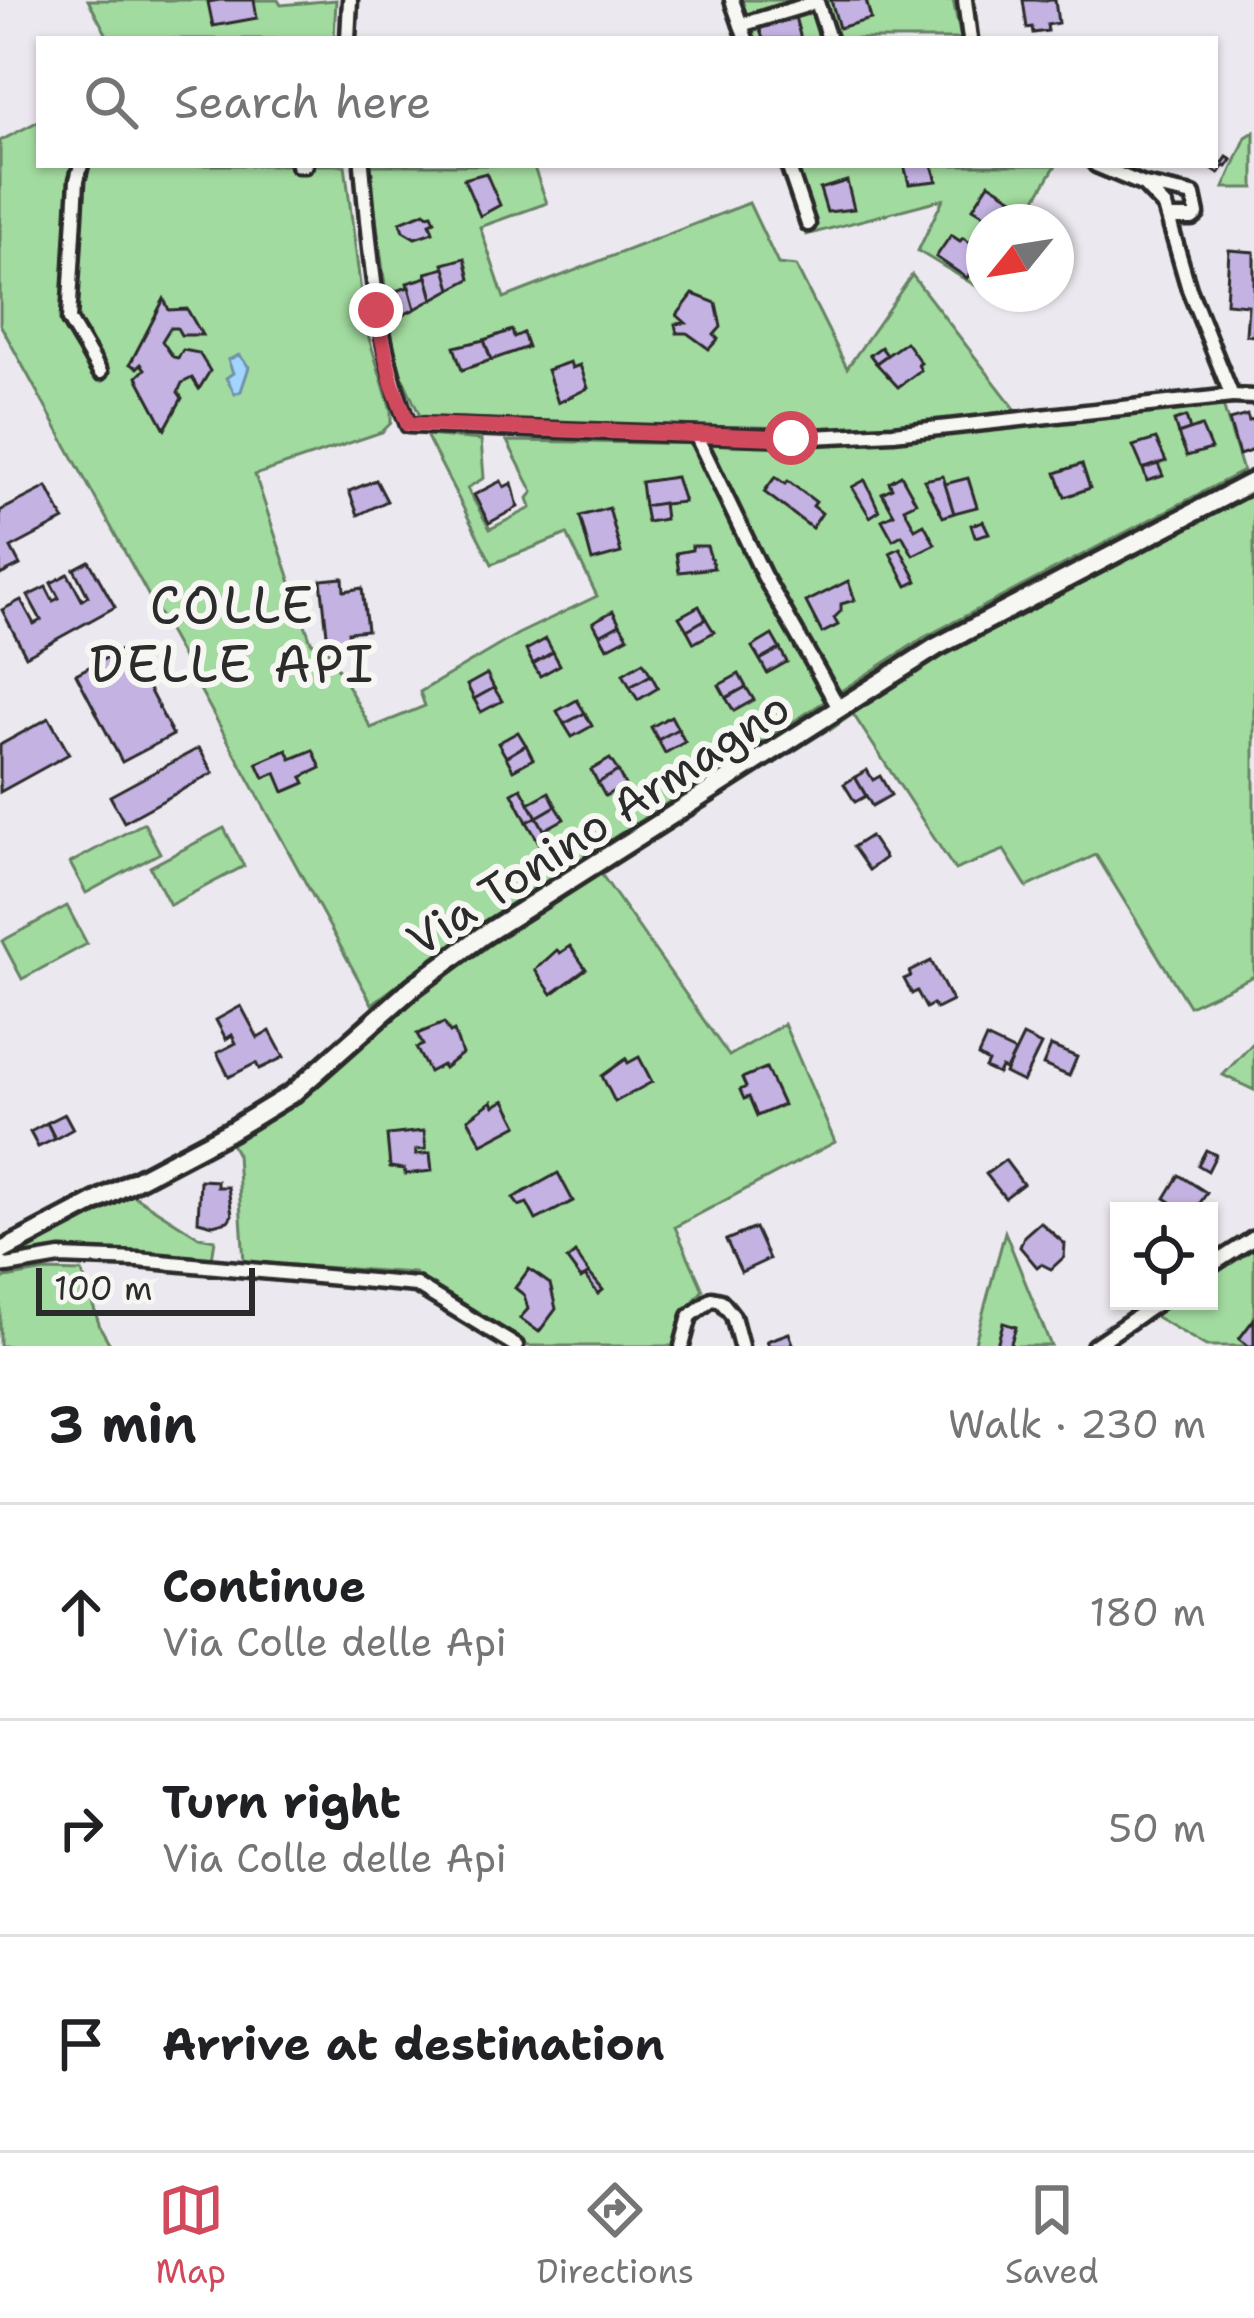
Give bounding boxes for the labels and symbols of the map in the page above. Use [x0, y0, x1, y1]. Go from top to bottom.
north arrow [966, 204, 1074, 312]
route end [349, 283, 403, 337]
route start [764, 411, 818, 465]
district label: COLLE DELLE API [90, 571, 376, 698]
street label: Via Tonino Armagno [395, 677, 801, 969]
scale bar [36, 1262, 255, 1315]

